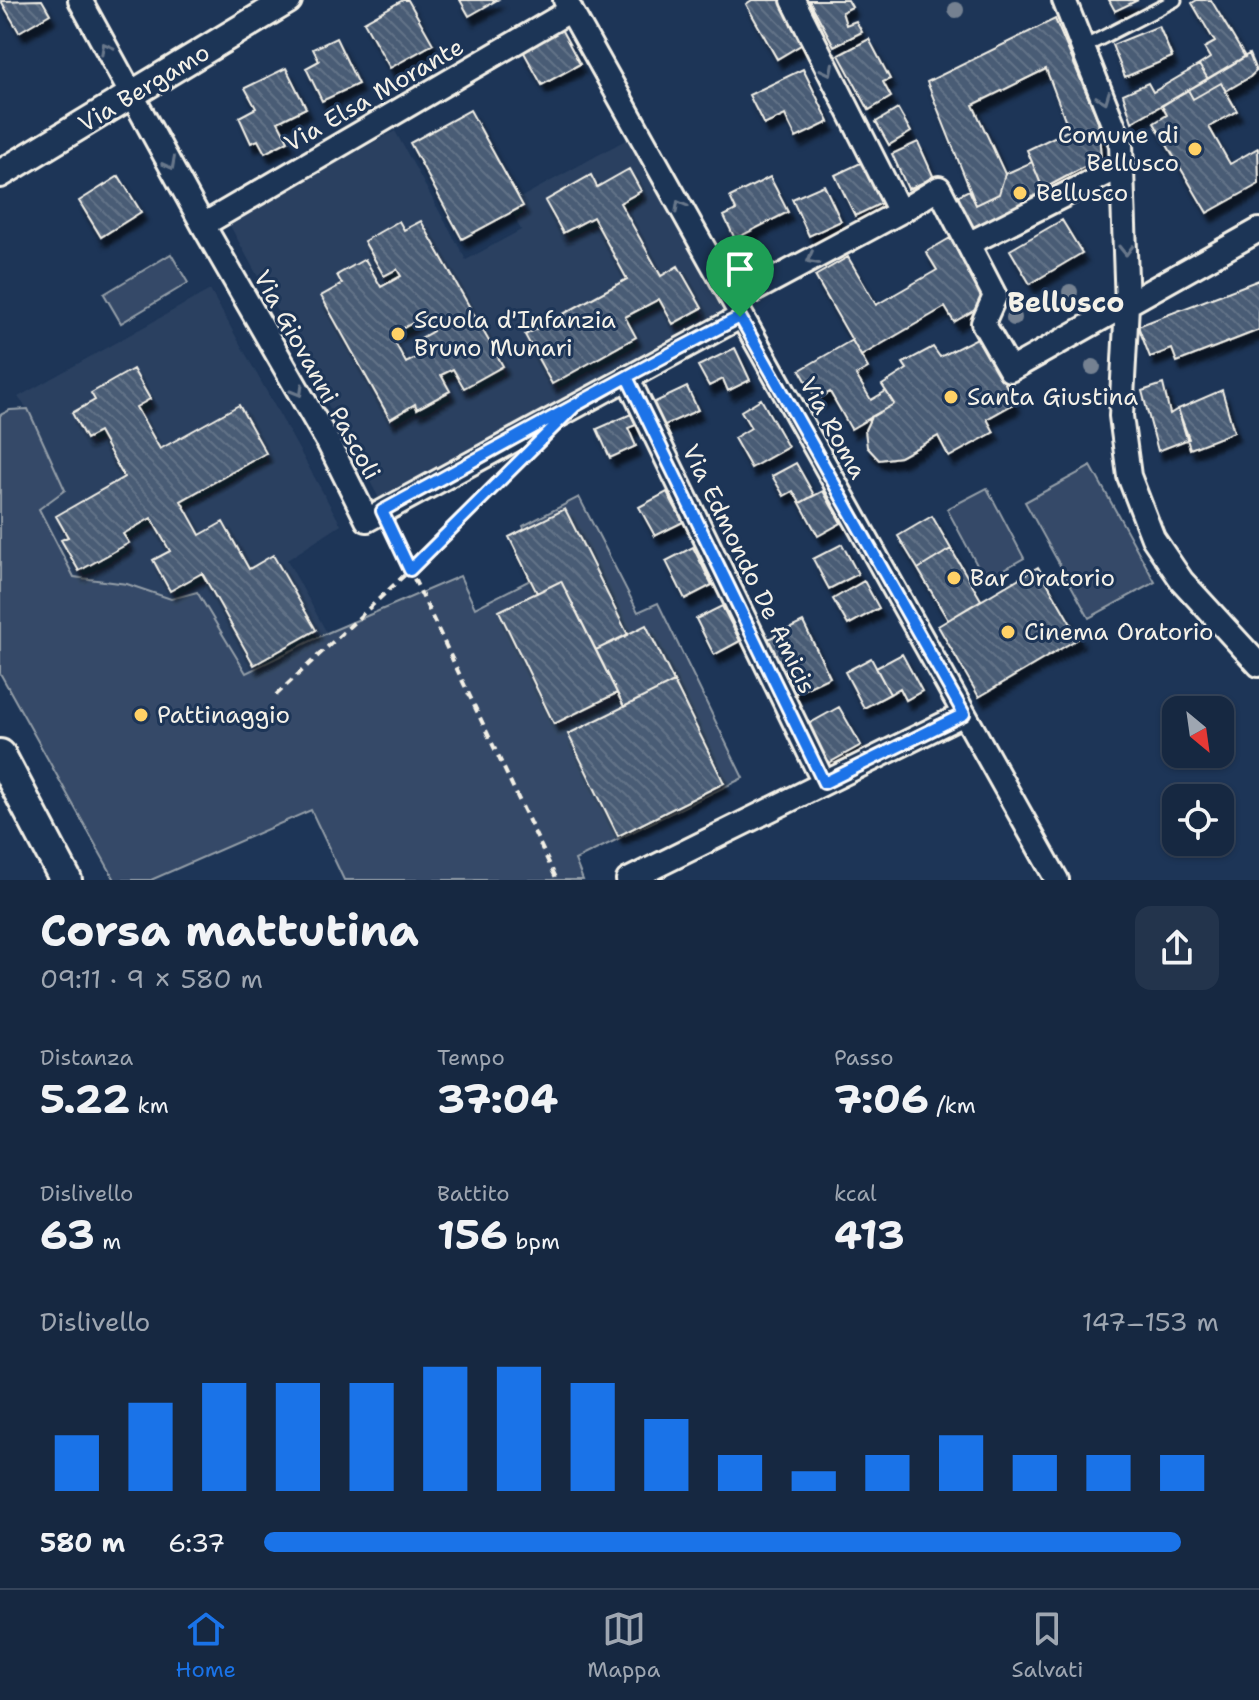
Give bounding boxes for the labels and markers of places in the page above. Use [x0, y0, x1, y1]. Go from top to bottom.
place label: Comune di Bellusco [1058, 119, 1179, 179]
marker: Comune di Bellusco [1186, 140, 1204, 158]
place label: Bellusco [1036, 177, 1128, 209]
marker: Bellusco [1011, 184, 1029, 202]
pin [706, 235, 774, 317]
place label: Scuola d'Infanzia Bruno Munari [414, 304, 616, 364]
marker: Scuola d'Infanzia Bruno Munari [389, 325, 407, 343]
place label: Santa Giustina [967, 381, 1138, 413]
marker: Santa Giustina [942, 388, 960, 406]
place label: Bar Oratorio [970, 562, 1115, 594]
marker: Bar Oratorio [945, 569, 963, 587]
place label: Cinema Oratorio [1024, 616, 1214, 648]
marker: Cinema Oratorio [999, 623, 1017, 641]
place label: Pattinaggio [157, 699, 290, 731]
marker: Pattinaggio [132, 706, 150, 724]

